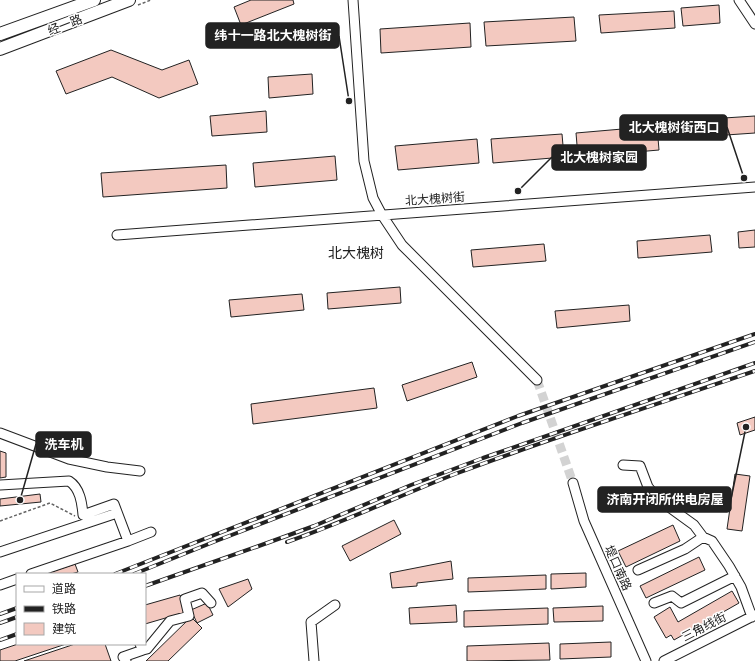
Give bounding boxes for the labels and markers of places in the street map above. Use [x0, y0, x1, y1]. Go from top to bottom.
callout: 纬十一路北大槐树街 [206, 23, 339, 48]
callout: 北大槐树街西口 [620, 115, 727, 140]
callout: 北大槐树家园 [552, 145, 646, 170]
callout: 洗车机 [36, 432, 91, 457]
callout: 济南开闭所供电房屋 [598, 487, 731, 512]

